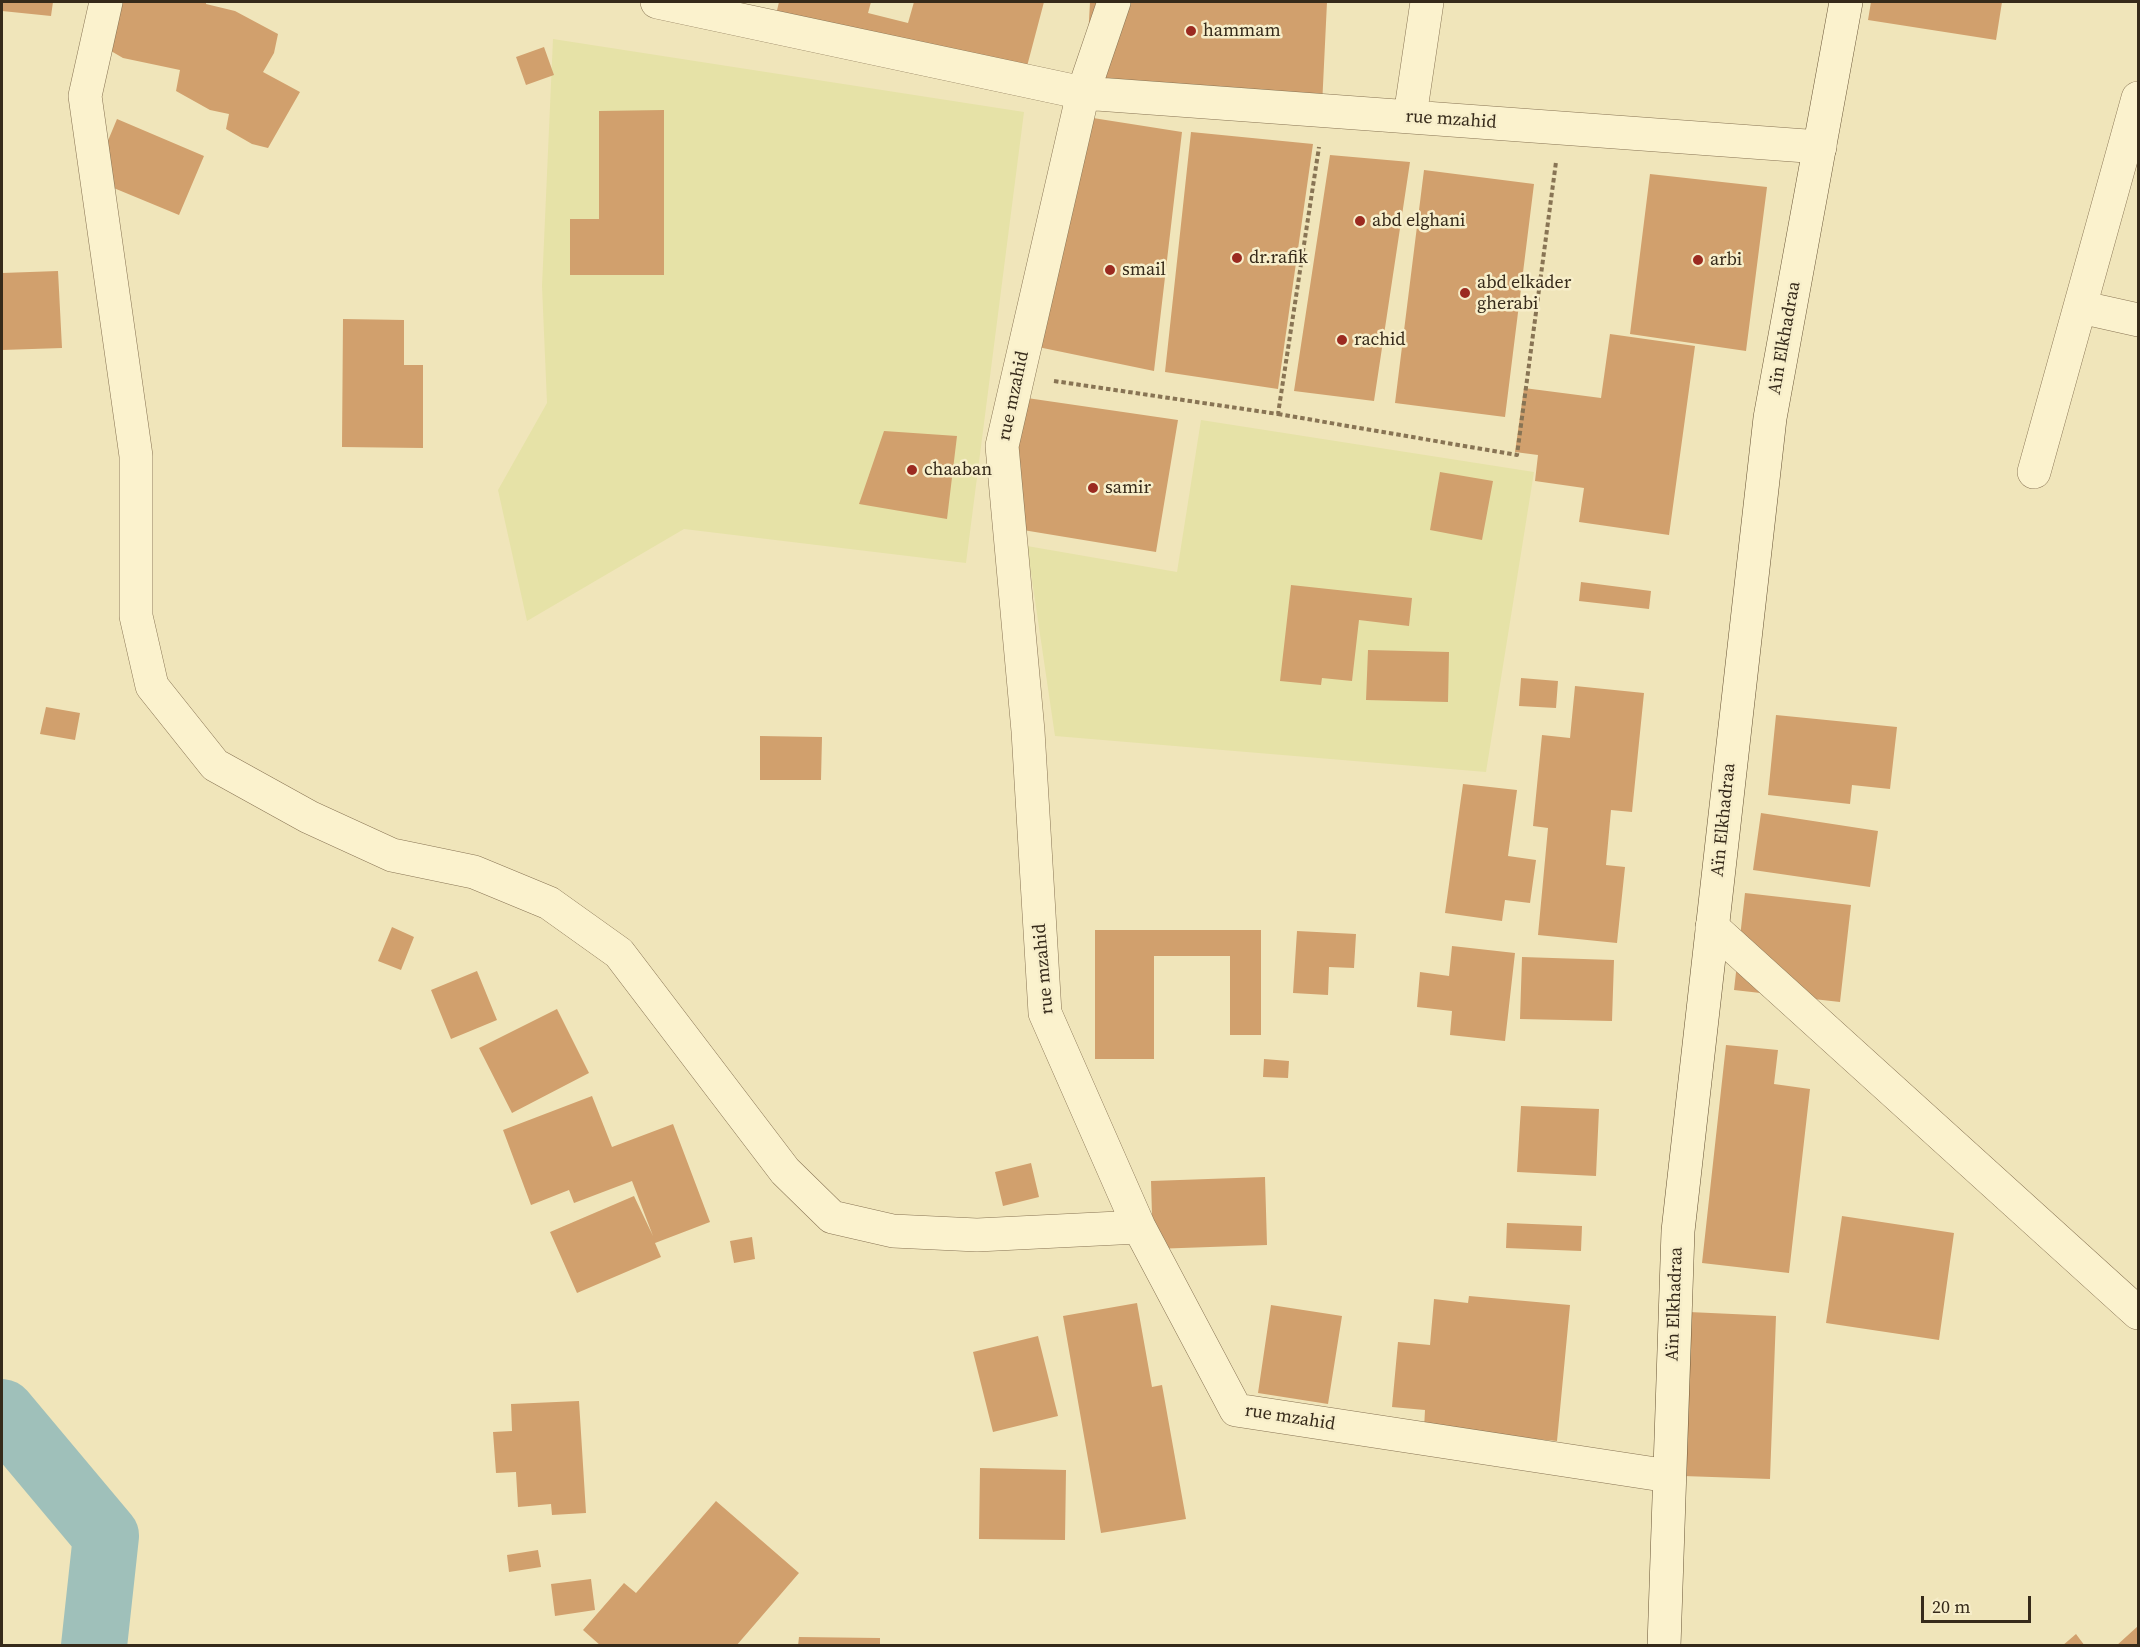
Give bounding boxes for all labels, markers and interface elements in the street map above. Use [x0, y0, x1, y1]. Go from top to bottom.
place label: hammam [1203, 20, 1281, 42]
marker: hammam [1184, 24, 1198, 38]
street label: rue mzahid [1405, 106, 1497, 134]
place label: abd elghani [1372, 210, 1465, 232]
marker: abd elghani [1353, 214, 1367, 228]
place label: dr.rafik [1249, 247, 1308, 269]
place label: arbi [1710, 249, 1742, 271]
marker: dr.rafik [1230, 251, 1244, 265]
marker: arbi [1691, 253, 1705, 267]
place label: smail [1122, 259, 1166, 281]
marker: smail [1103, 263, 1117, 277]
place label: abd elkader gherabi [1477, 272, 1571, 314]
street label: Aïn Elkhadraa [1764, 280, 1806, 396]
marker: abd elkader gherabi [1458, 286, 1472, 300]
place label: rachid [1354, 329, 1406, 351]
marker: rachid [1335, 333, 1349, 347]
street label: rue mzahid [994, 349, 1034, 443]
place label: chaaban [924, 459, 992, 481]
marker: chaaban [905, 463, 919, 477]
place label: samir [1105, 477, 1151, 499]
marker: samir [1086, 481, 1100, 495]
street label: Aïn Elkhadraa [1707, 762, 1741, 878]
street label: rue mzahid [1029, 923, 1059, 1015]
street label: Aïn Elkhadraa [1662, 1246, 1688, 1362]
street label: rue mzahid [1243, 1400, 1337, 1436]
scale bar [1924, 1584, 2034, 1622]
text: 20 m [1932, 1594, 1970, 1619]

